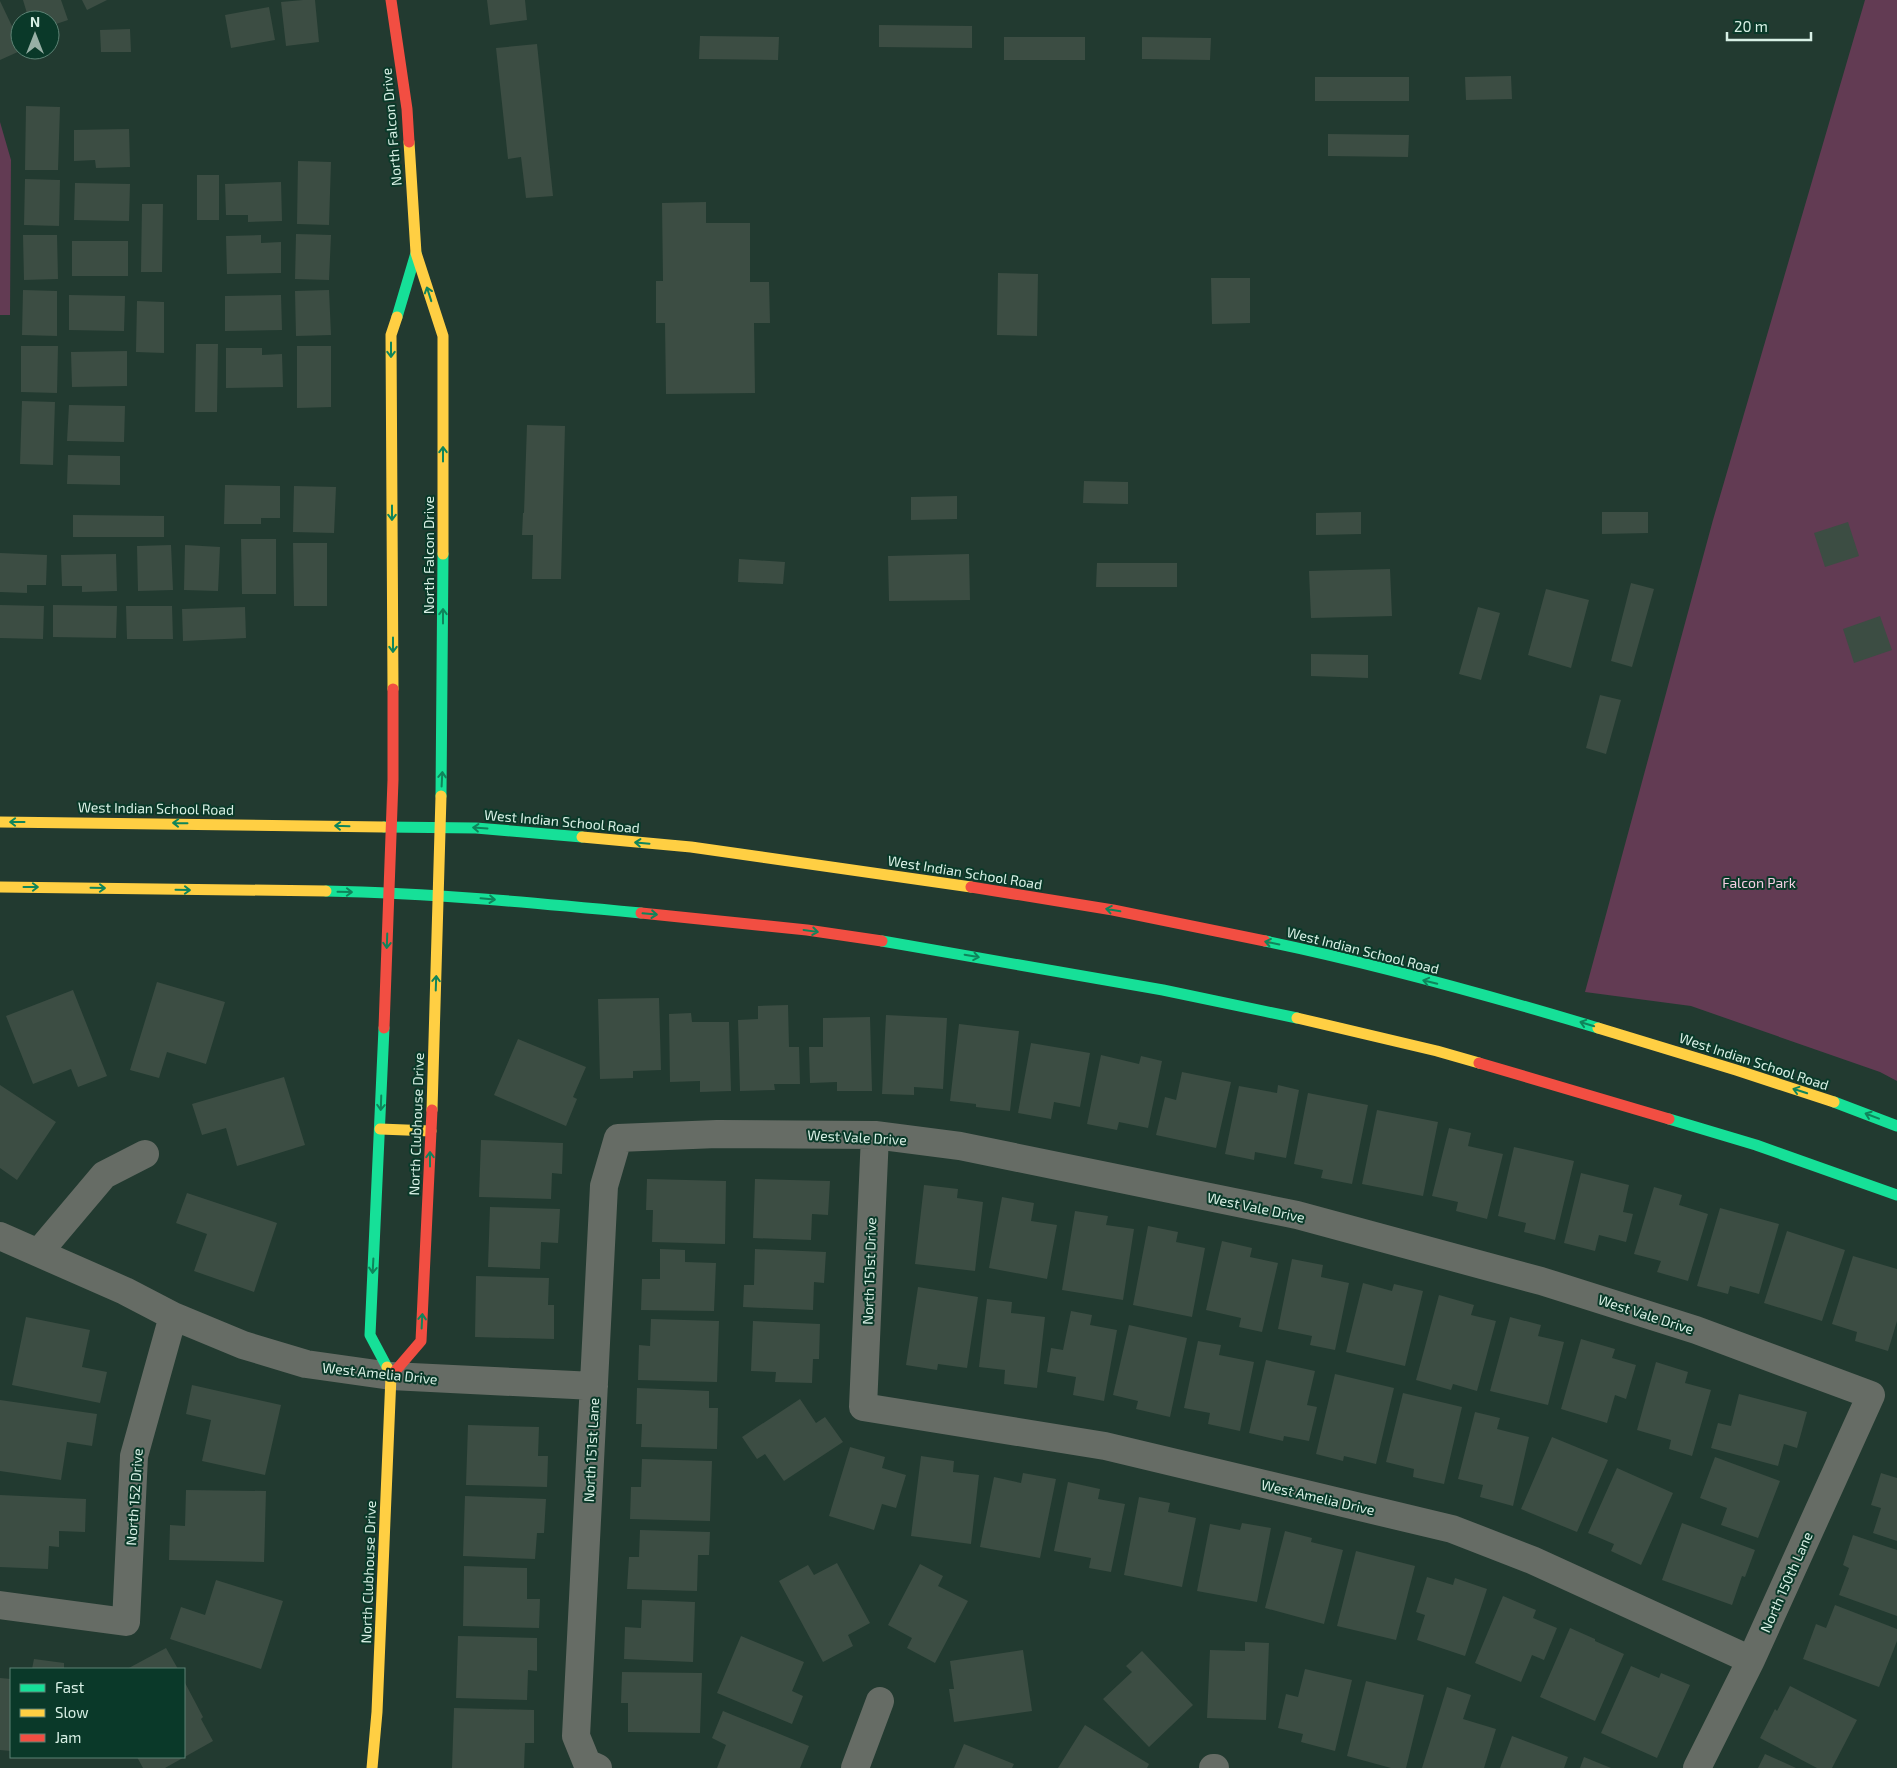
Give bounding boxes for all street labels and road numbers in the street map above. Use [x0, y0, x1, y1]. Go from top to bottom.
street label: North Falcon Drive [377, 67, 405, 187]
street label: North Falcon Drive [420, 496, 437, 614]
street label: West Indian School Road [78, 798, 234, 818]
street label: West Indian School Road [483, 806, 641, 836]
street label: West Indian School Road [886, 851, 1044, 893]
street label: West Indian School Road [1285, 923, 1441, 977]
street label: West Indian School Road [1677, 1029, 1831, 1093]
street label: North Clubhouse Drive [405, 1052, 427, 1196]
street label: West Vale Drive [807, 1126, 907, 1148]
street label: West Vale Drive [1206, 1188, 1306, 1226]
street label: North 151st Drive [859, 1217, 879, 1325]
street label: West Vale Drive [1596, 1291, 1696, 1337]
street label: West Amelia Drive [321, 1358, 439, 1388]
street label: North 151st Lane [580, 1397, 602, 1503]
street label: North 152 Drive [122, 1448, 146, 1546]
street label: West Amelia Drive [1260, 1476, 1376, 1518]
street label: North Clubhouse Drive [357, 1500, 379, 1644]
street label: North 150th Lane [1756, 1529, 1816, 1635]

